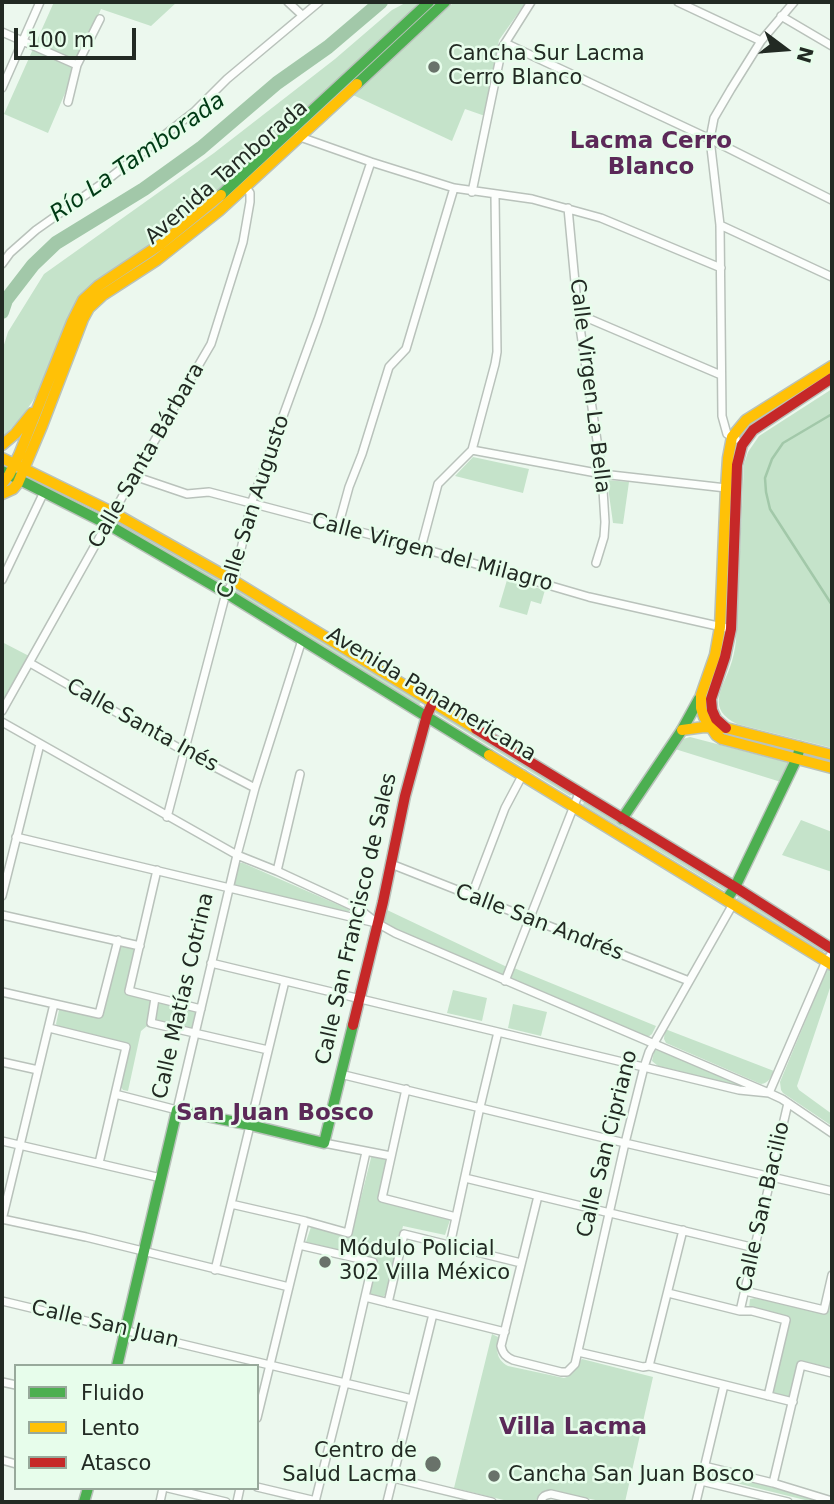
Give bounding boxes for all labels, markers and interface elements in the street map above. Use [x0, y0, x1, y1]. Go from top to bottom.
scale bar [18, 14, 140, 58]
north arrow [750, 14, 820, 84]
text: 100 m [27, 28, 94, 52]
place label: Cancha Sur Lacma Cerro Blanco [448, 42, 645, 92]
text: N [792, 44, 818, 65]
marker: Cancha Sur Lacma Cerro Blanco [426, 59, 442, 75]
water label: Río La Tamborada [45, 87, 231, 229]
street label: Avenida Tamborada [141, 96, 313, 250]
district label: Lacma Cerro Blanco [570, 128, 732, 182]
street label: Calle Virgen La Bella [563, 277, 615, 495]
street label: Calle Santa Bárbara [84, 359, 210, 553]
street label: Calle San Augusto [212, 412, 296, 602]
street label: Calle Virgen del Milagro [309, 509, 555, 597]
street label: Avenida Panamericana [322, 622, 540, 768]
street label: Calle Santa Inés [62, 674, 222, 778]
street label: Calle San Francisco de Sales [311, 771, 403, 1067]
street label: Calle San Andrés [451, 879, 627, 967]
street label: Calle Matías Cotrina [148, 891, 220, 1101]
street label: Calle San Cipriano [573, 1048, 643, 1240]
district label: San Juan Bosco [176, 1100, 374, 1128]
street label: Calle San Bacilio [732, 1119, 796, 1295]
place label: Módulo Policial 302 Villa México [339, 1237, 510, 1287]
marker: Módulo Policial 302 Villa México [317, 1254, 333, 1270]
street label: Calle San Juan [29, 1296, 181, 1354]
legend [14, 1364, 259, 1490]
text: Fluido [81, 1381, 144, 1405]
district label: Villa Lacma [499, 1414, 647, 1442]
text: Lento [81, 1416, 140, 1440]
place label: Centro de Salud Lacma [282, 1439, 417, 1489]
text: Atasco [81, 1451, 151, 1475]
marker: Centro de Salud Lacma [423, 1454, 443, 1474]
place label: Cancha San Juan Bosco [508, 1463, 754, 1489]
marker: Cancha San Juan Bosco [486, 1468, 502, 1484]

